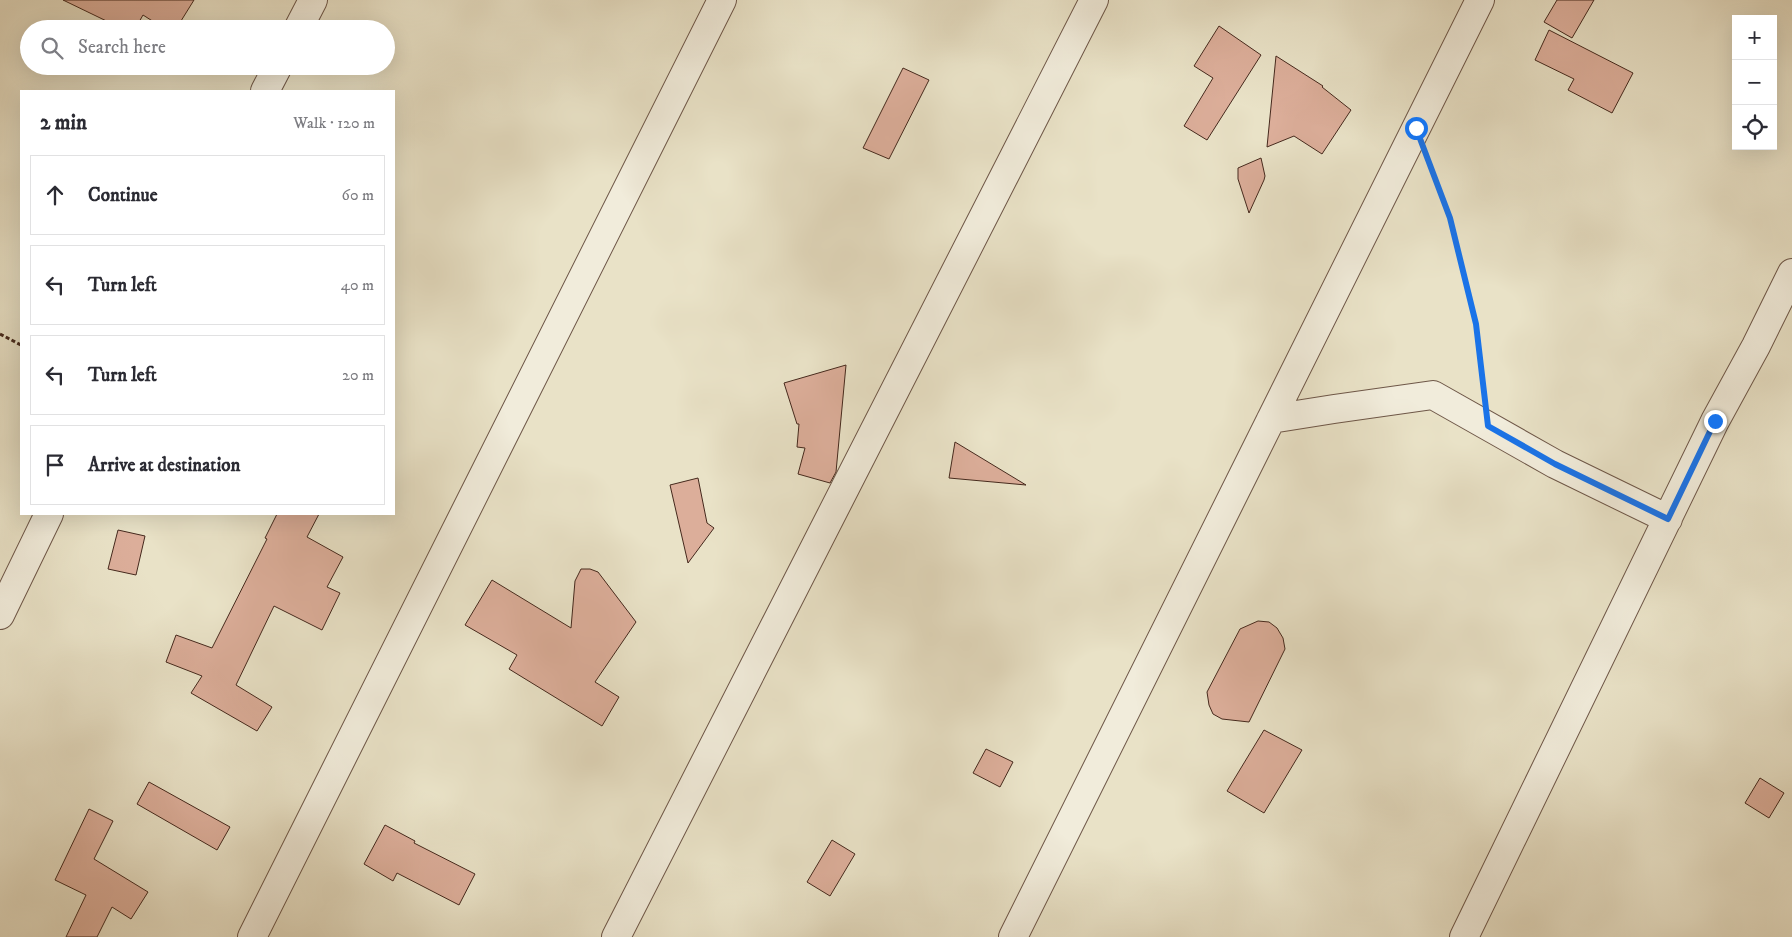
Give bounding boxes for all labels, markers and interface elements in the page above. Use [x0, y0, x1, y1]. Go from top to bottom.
map controls [1732, 15, 1777, 150]
button: + [1732, 15, 1777, 60]
search box [20, 20, 395, 75]
icon: search [38, 34, 66, 62]
text: Search here [78, 36, 166, 59]
button: − [1732, 60, 1777, 105]
button: locate [1732, 105, 1777, 150]
text: 2 min [40, 110, 87, 136]
text: Walk · 120 m [293, 113, 375, 133]
route start [1405, 117, 1428, 140]
icon: ahead [41, 181, 69, 209]
text: Continue [88, 184, 158, 207]
text: 60 m [342, 185, 374, 205]
icon: left [41, 271, 69, 299]
text: Turn left [88, 274, 157, 297]
text: 40 m [341, 275, 374, 295]
icon: left [41, 361, 69, 389]
text: Turn left [88, 364, 157, 387]
text: 20 m [342, 365, 374, 385]
route end [1704, 410, 1727, 433]
icon: arrive [41, 451, 69, 479]
text: Arrive at destination [88, 454, 240, 477]

